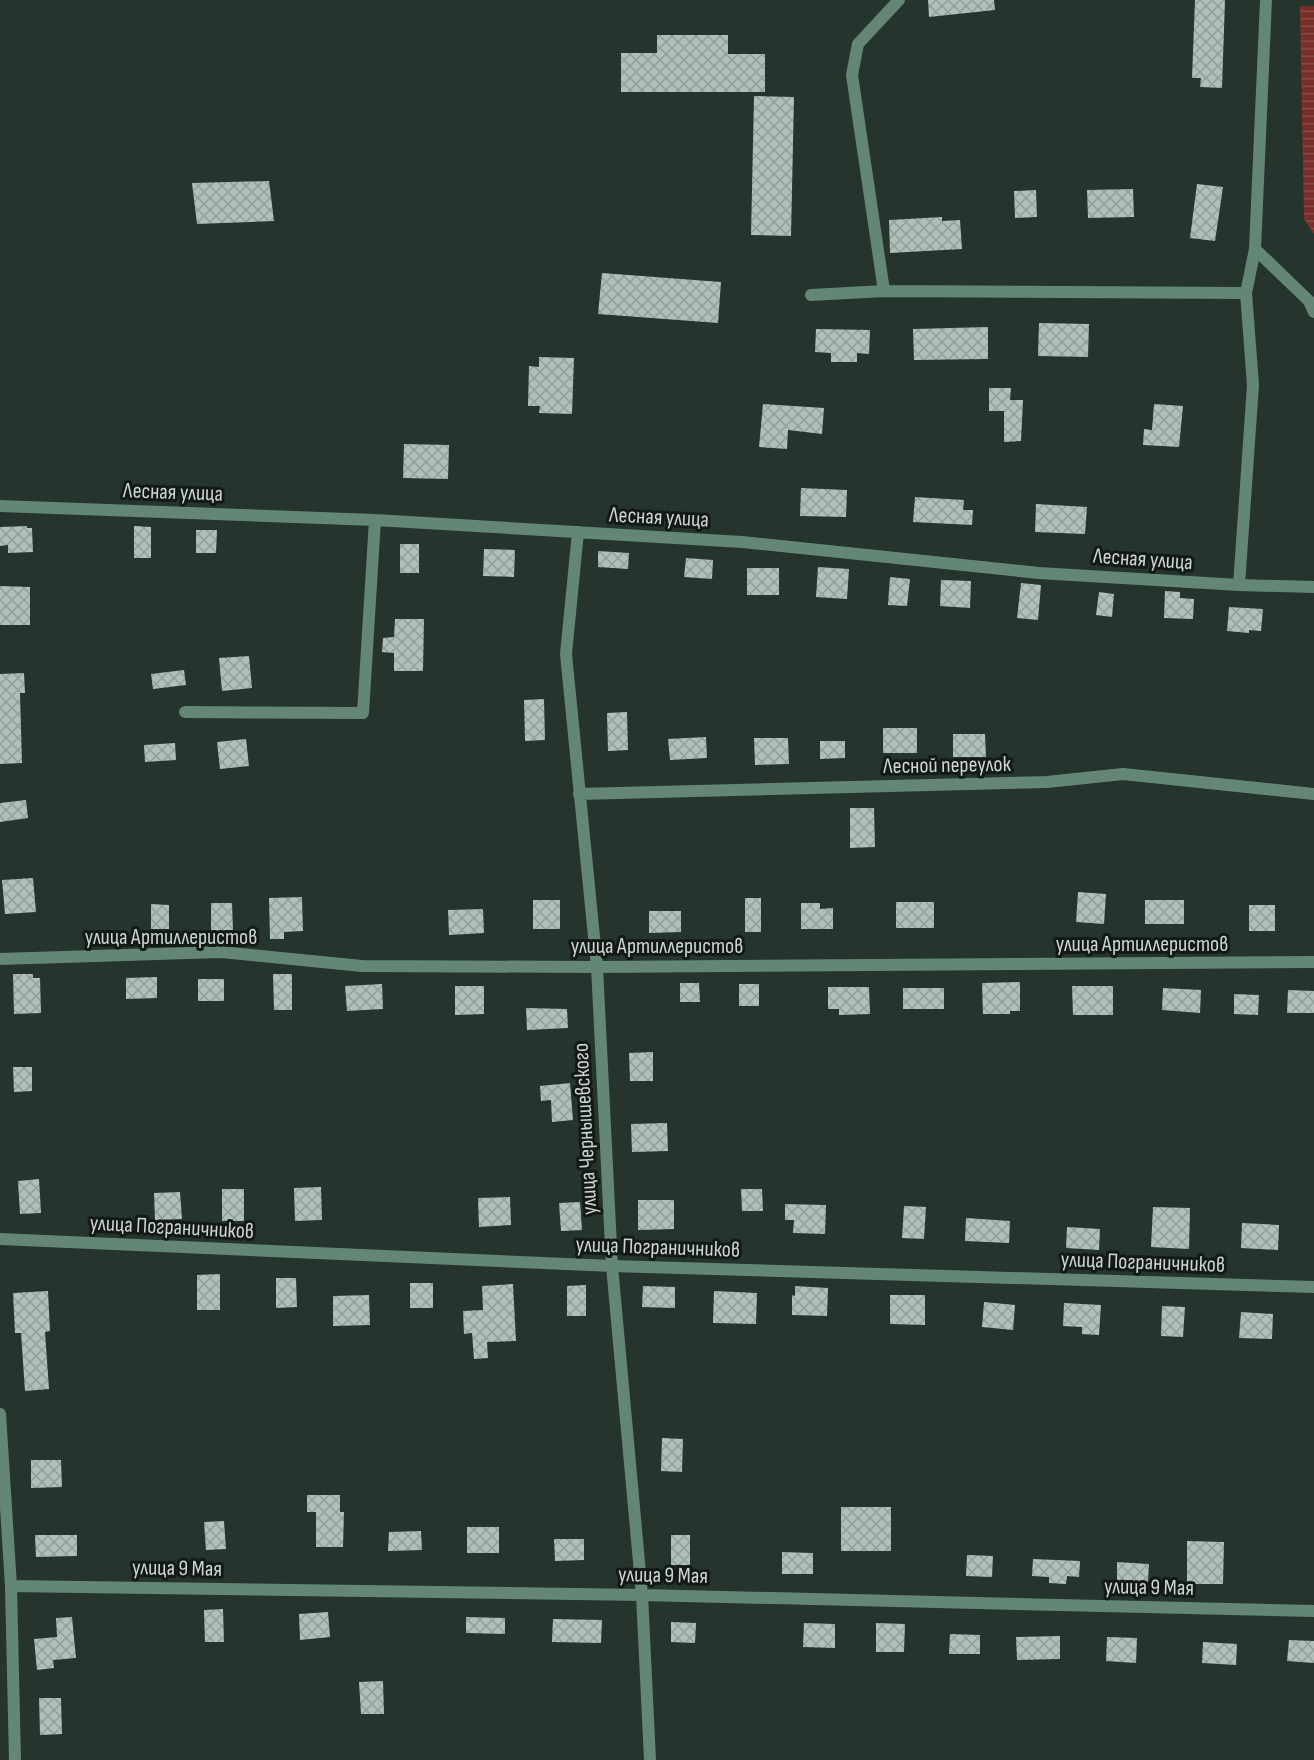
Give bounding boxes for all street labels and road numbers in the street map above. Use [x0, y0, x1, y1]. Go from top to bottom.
street label: Лесная улица [122, 477, 223, 508]
street label: Лесная улица [607, 501, 709, 534]
street label: Лесная улица [1091, 542, 1194, 576]
street label: Лесной переулок [882, 751, 1012, 780]
street label: улица Артиллеристов [85, 924, 257, 951]
street label: улица Артиллеристов [1056, 931, 1228, 958]
street label: улица Артиллеристов [571, 933, 743, 960]
street label: улица Чернышевского [568, 1042, 603, 1216]
street label: улица Пограничников [89, 1210, 255, 1245]
street label: улица Пограничников [575, 1231, 741, 1264]
street label: улица Пограничников [1060, 1246, 1226, 1279]
street label: улица 9 Мая [132, 1554, 222, 1583]
street label: улица 9 Мая [618, 1561, 708, 1590]
street label: улица 9 Мая [1104, 1573, 1194, 1602]

